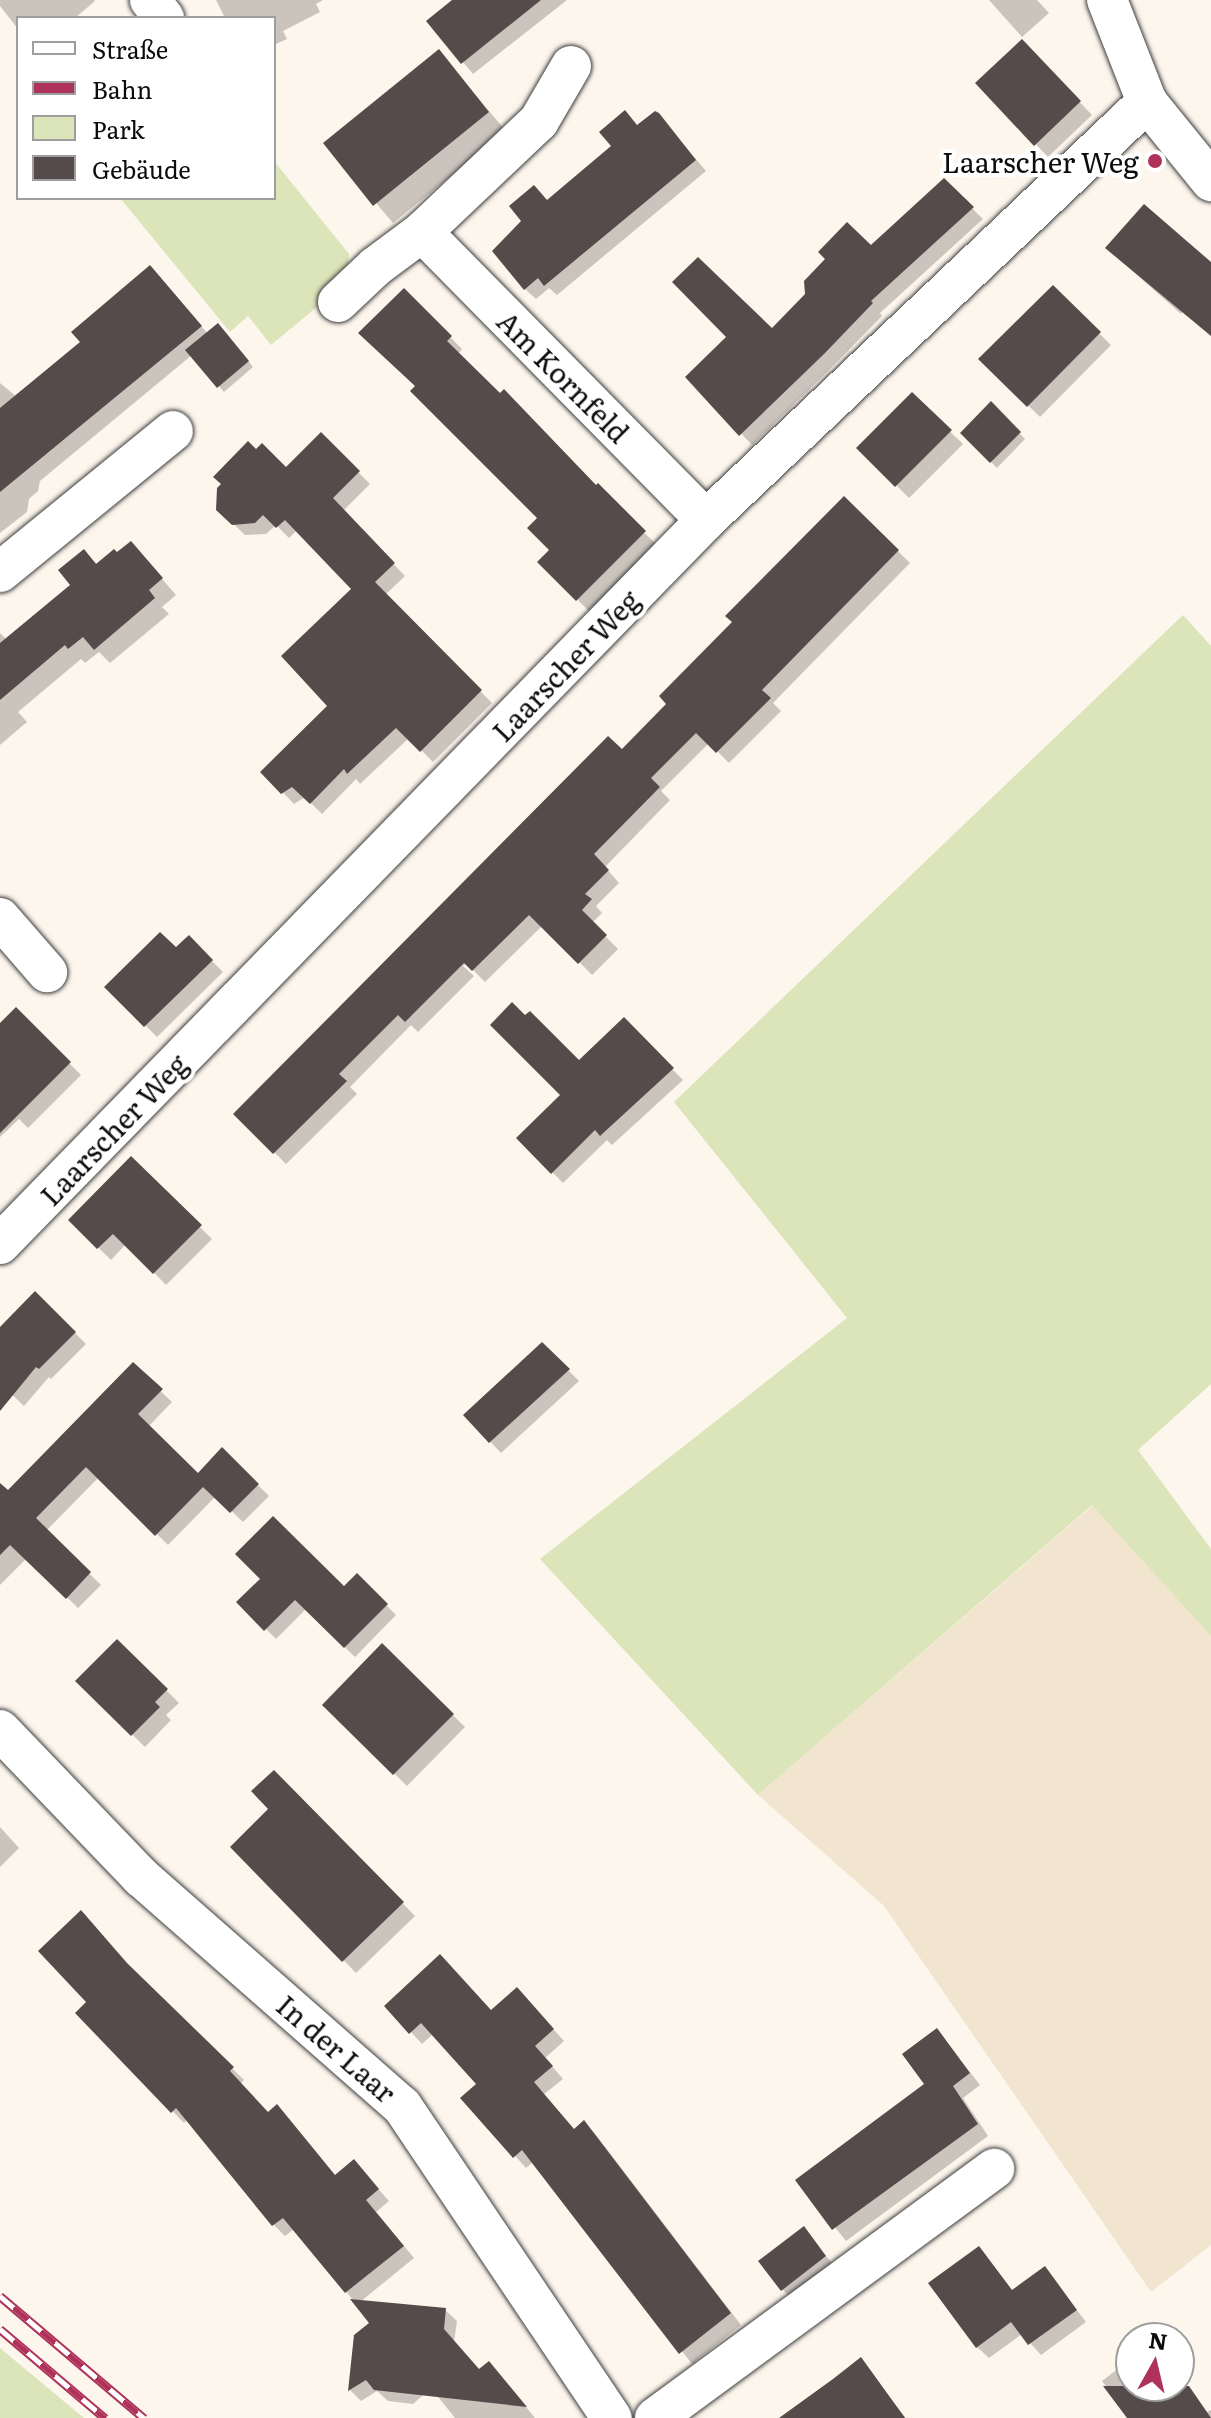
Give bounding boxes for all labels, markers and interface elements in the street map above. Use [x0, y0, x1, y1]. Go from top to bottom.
legend [16, 16, 276, 200]
text: Straße [92, 31, 168, 66]
text: Bahn [92, 71, 152, 106]
text: Park [92, 111, 145, 146]
place label: Laarscher Weg [942, 144, 1139, 178]
text: Gebäude [92, 151, 191, 186]
marker: Laarscher Weg [1146, 152, 1164, 170]
street label: Am Kornfeld [491, 303, 637, 449]
street label: Laarscher Weg [484, 582, 646, 748]
street label: Laarscher Weg [32, 1046, 194, 1212]
street label: In der Laar [271, 1987, 403, 2109]
north arrow [1115, 2322, 1195, 2402]
text: N [1147, 2322, 1170, 2357]

